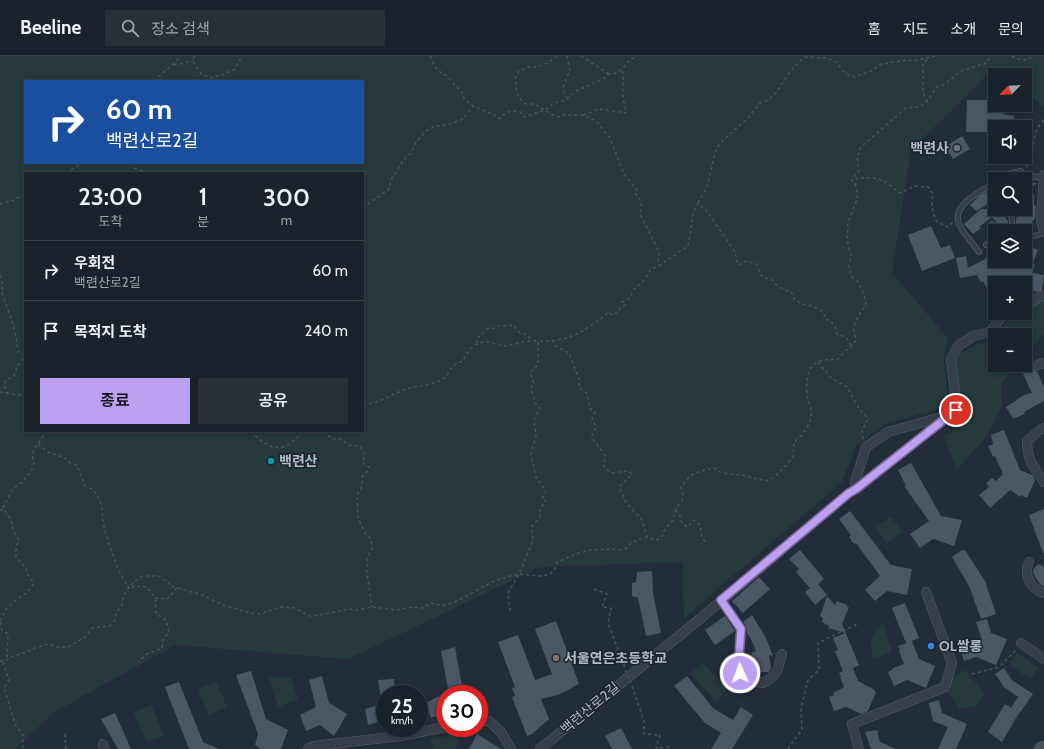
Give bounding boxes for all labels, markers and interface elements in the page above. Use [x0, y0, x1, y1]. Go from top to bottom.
search box [105, 10, 385, 46]
text: Beeline [20, 16, 81, 39]
icon: search [119, 17, 141, 39]
text: 장소 검색 [151, 20, 210, 38]
text: 홈 [868, 20, 881, 38]
text: 지도 [903, 20, 928, 38]
text: 소개 [950, 20, 976, 38]
text: 문의 [998, 20, 1024, 38]
north arrow [988, 68, 1032, 112]
map controls [988, 68, 1032, 372]
text: 60 m [106, 92, 172, 126]
icon: right [40, 96, 92, 148]
button: sound [988, 120, 1032, 164]
text: 백련산로2길 [106, 130, 198, 152]
place label: 백련사 [910, 139, 949, 157]
marker: 백련사 [952, 143, 962, 153]
button: search [988, 172, 1032, 216]
text: 23:00 [78, 182, 143, 211]
text: 1 [199, 182, 207, 211]
text: 300 [263, 183, 310, 212]
text: m [281, 212, 292, 228]
text: 도착 [99, 213, 122, 229]
text: 분 [197, 213, 209, 229]
button: layers [988, 224, 1032, 268]
text: 우회전 [74, 254, 115, 272]
icon: right [40, 260, 62, 282]
text: 60 m [312, 262, 348, 280]
text: 백련산로2길 [74, 274, 141, 290]
button: + [988, 276, 1032, 320]
icon: arrive [40, 320, 62, 342]
text: 240 m [304, 322, 348, 340]
text: 목적지 도착 [74, 323, 146, 341]
button: − [988, 328, 1032, 372]
button: 종료 [40, 378, 190, 424]
button: 공유 [198, 378, 348, 424]
pin [939, 393, 973, 427]
icon: arrive [945, 399, 967, 421]
place label: 백련산 [279, 452, 318, 470]
marker: 백련산 [266, 456, 276, 466]
place label: OL쌀롱 [939, 637, 983, 655]
marker: OL쌀롱 [926, 641, 936, 651]
place label: 서울연은초등학교 [564, 649, 667, 667]
position arrow [719, 652, 761, 694]
marker: 서울연은초등학교 [551, 653, 561, 663]
street label: 백련산로2길 [557, 678, 623, 738]
speed limit sign: 30 [436, 685, 488, 737]
text: 25 [391, 694, 413, 718]
text: km/h [391, 714, 413, 727]

